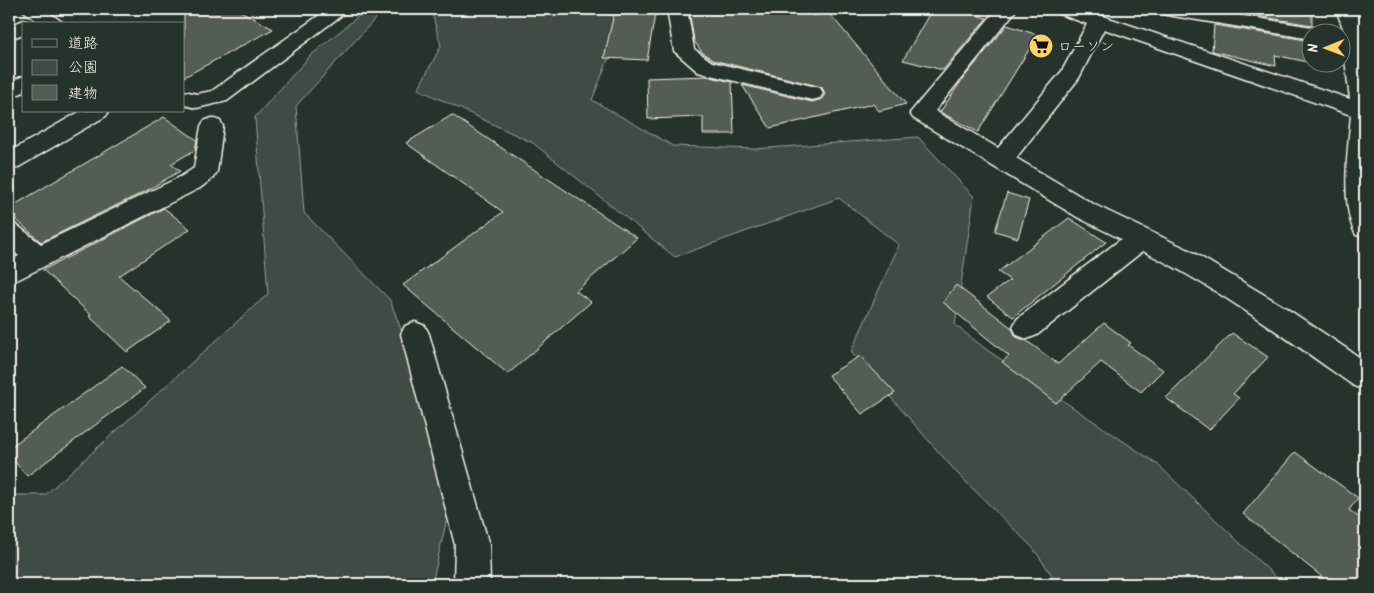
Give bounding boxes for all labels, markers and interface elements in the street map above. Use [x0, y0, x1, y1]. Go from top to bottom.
legend [22, 22, 185, 112]
north arrow [1302, 22, 1352, 72]
text: 道路 [68, 32, 98, 56]
supermarket icon: ローソン [1028, 33, 1054, 59]
place label: ローソン [1058, 36, 1114, 58]
text: N [1303, 43, 1325, 53]
text: 公園 [68, 56, 98, 80]
text: 建物 [68, 82, 98, 106]

